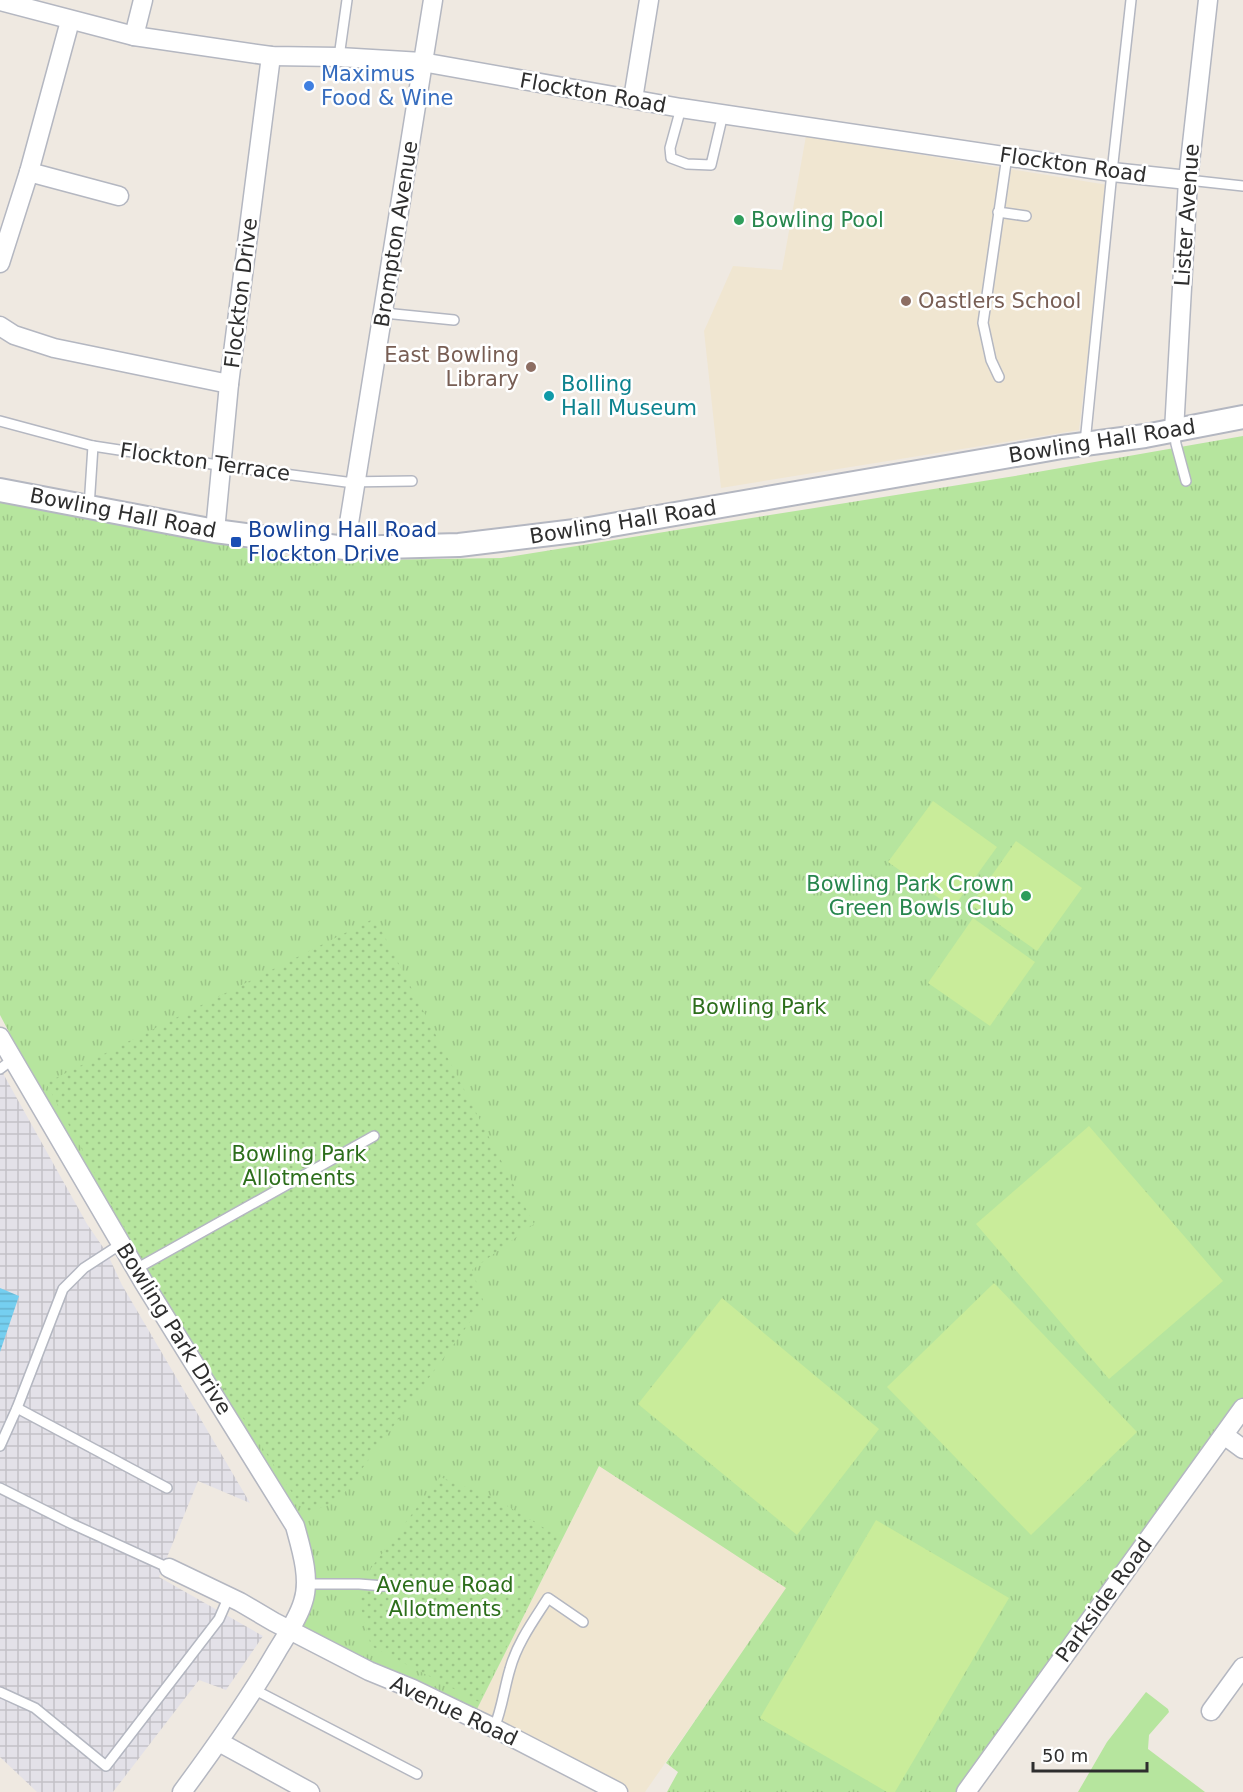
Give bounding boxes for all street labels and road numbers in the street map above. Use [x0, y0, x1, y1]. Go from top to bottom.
street label: Flockton Road [518, 68, 668, 118]
street label: Brompton Avenue [369, 139, 423, 329]
street label: Flockton Road [998, 143, 1148, 187]
street label: Lister Avenue [1170, 143, 1204, 287]
street label: Flockton Drive [220, 216, 262, 370]
street label: Bowling Hall Road [1007, 414, 1197, 468]
street label: Flockton Terrace [118, 438, 292, 486]
street label: Bowling Hall Road [28, 483, 218, 543]
street label: Bowling Hall Road [528, 495, 718, 549]
street label: Bowling Park Drive [112, 1239, 236, 1419]
street label: Parkside Road [1051, 1533, 1157, 1667]
street label: Avenue Road [387, 1671, 521, 1751]

